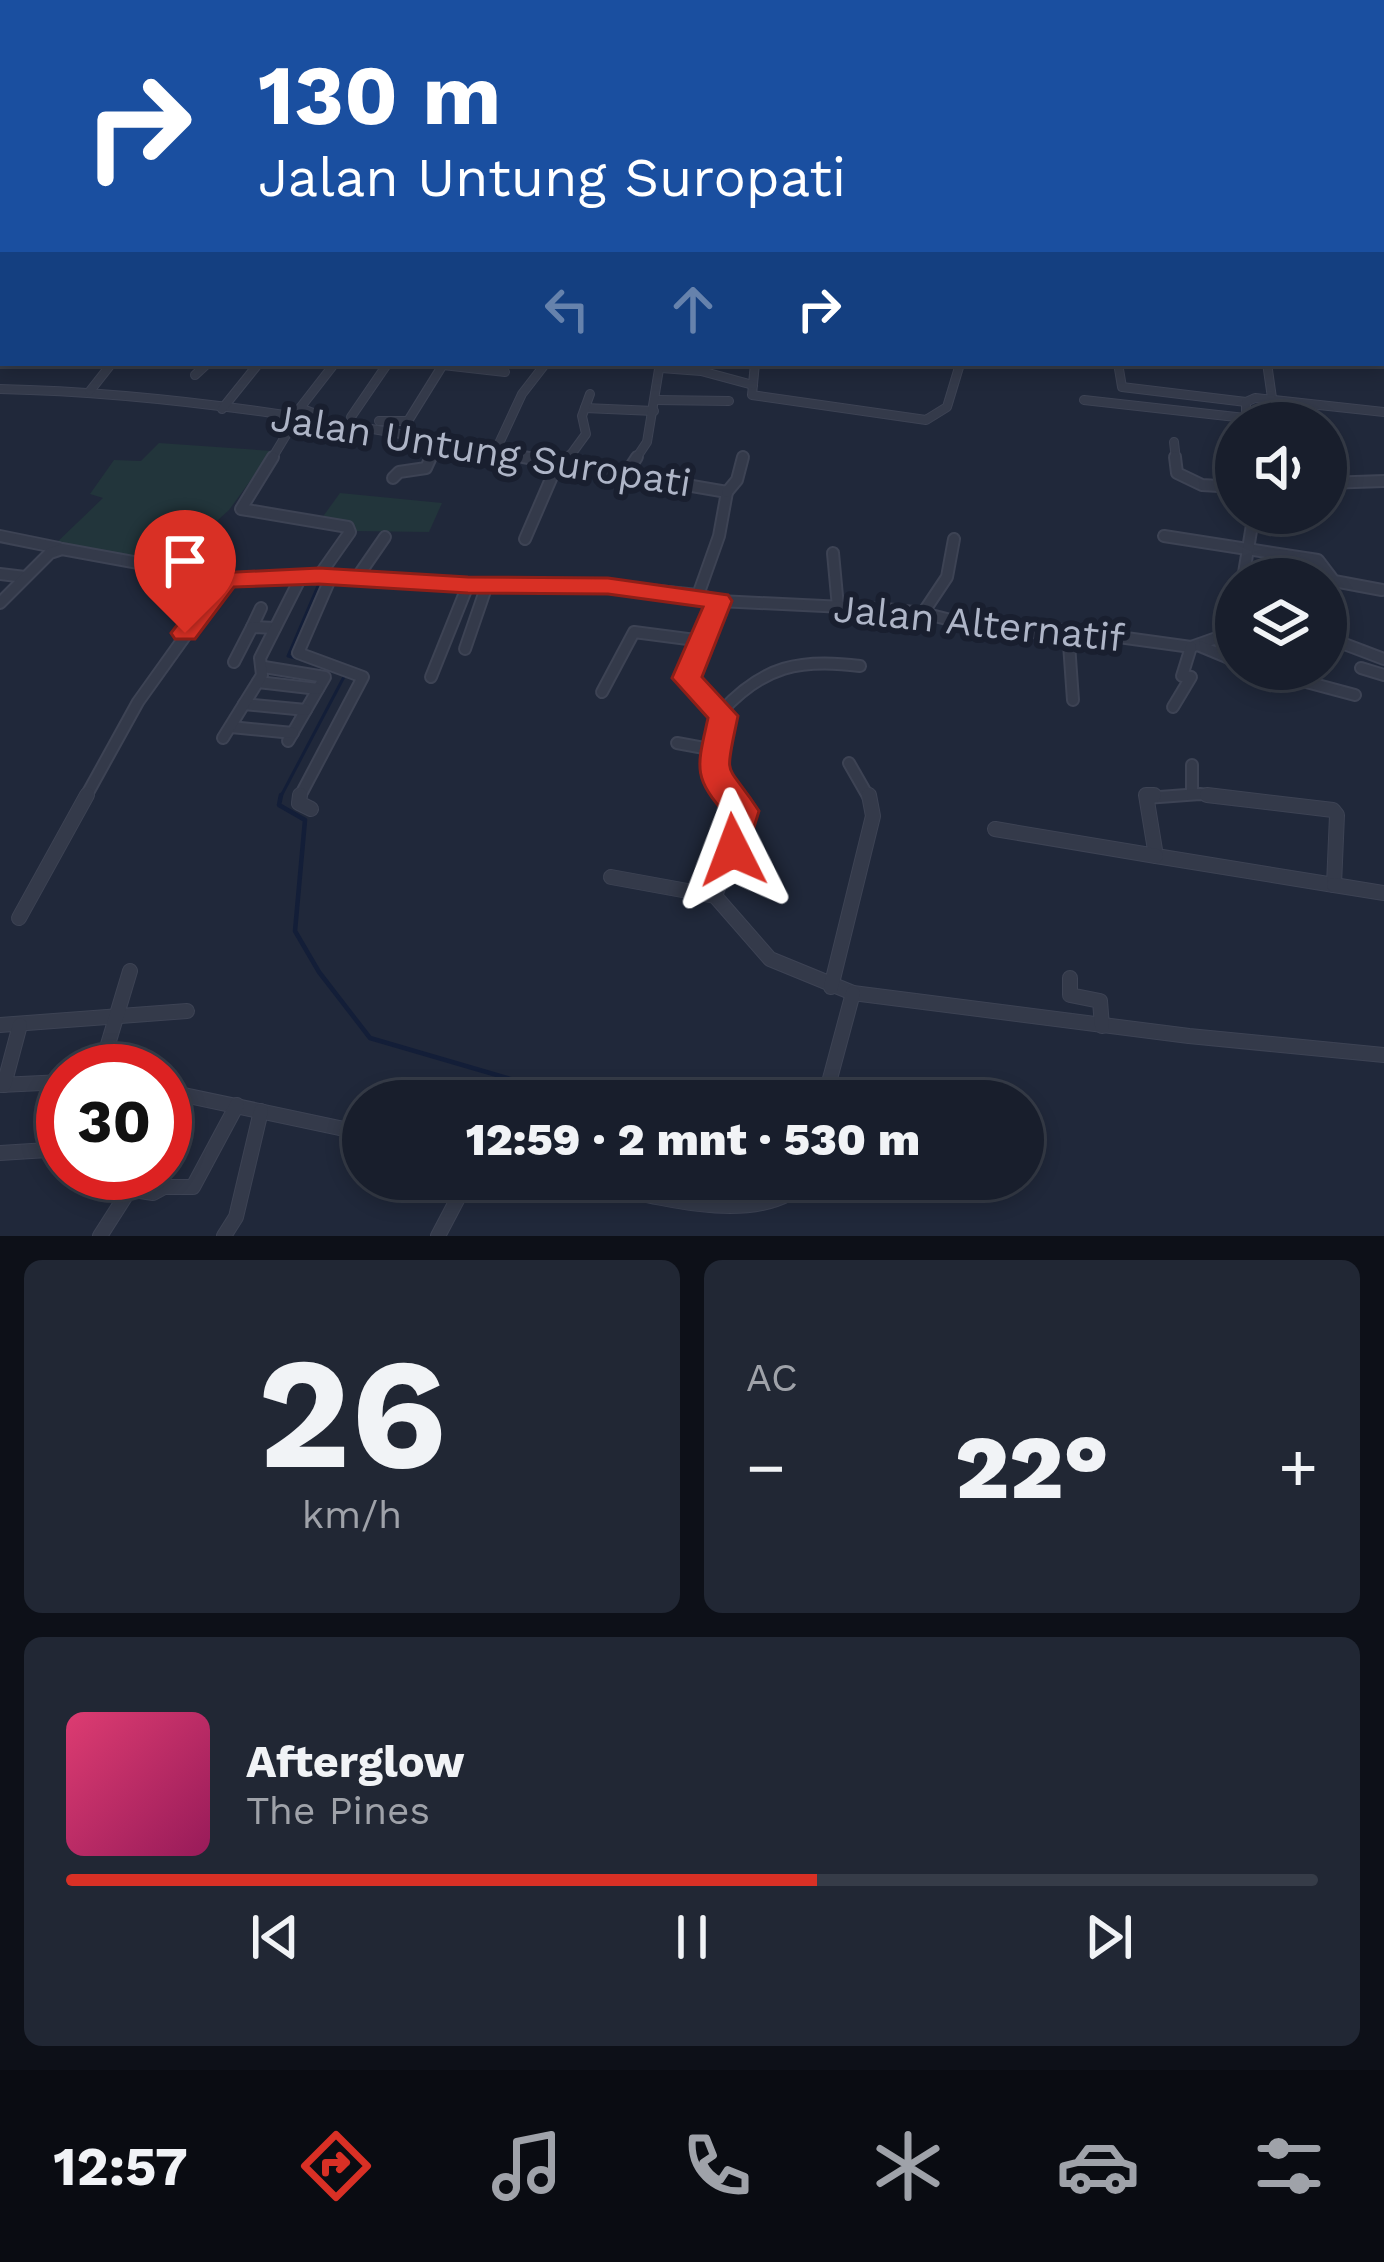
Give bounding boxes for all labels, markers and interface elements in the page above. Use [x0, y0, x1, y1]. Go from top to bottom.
text: 130 m [258, 46, 501, 144]
icon: right [60, 48, 216, 204]
text: Jalan Untung Suropati [258, 146, 846, 209]
icon: left [534, 276, 600, 342]
icon: ahead [660, 276, 726, 342]
icon: right [786, 276, 852, 342]
street label: Jalan Untung Suropati [268, 395, 694, 505]
map controls [1215, 402, 1347, 690]
button: sound [1215, 402, 1347, 534]
pin [134, 510, 236, 633]
icon: arrive [152, 528, 218, 594]
button: layers [1215, 558, 1347, 690]
street label: Jalan Alternatif [831, 585, 1127, 661]
position arrow [670, 787, 796, 913]
speed limit sign: 30 [36, 1044, 192, 1200]
text: 12:59 · 2 mnt · 530 m [466, 1113, 920, 1166]
text: 26 [257, 1322, 447, 1505]
text: AC [746, 1355, 798, 1400]
text: 22° [955, 1414, 1109, 1520]
text: − [746, 1429, 786, 1506]
text: + [1278, 1429, 1318, 1506]
text: km/h [302, 1492, 402, 1537]
text: Afterglow [246, 1735, 465, 1788]
text: The Pines [246, 1788, 430, 1833]
icon: previous [242, 1904, 308, 1970]
icon: pause [659, 1904, 725, 1970]
icon: next [1076, 1904, 1142, 1970]
icon: directions [294, 2124, 378, 2208]
icon: music [485, 2124, 569, 2208]
icon: phone [675, 2124, 759, 2208]
icon: climate [866, 2124, 950, 2208]
icon: car [1056, 2124, 1140, 2208]
icon: filters [1247, 2124, 1331, 2208]
text: 12:57 [53, 2135, 188, 2198]

